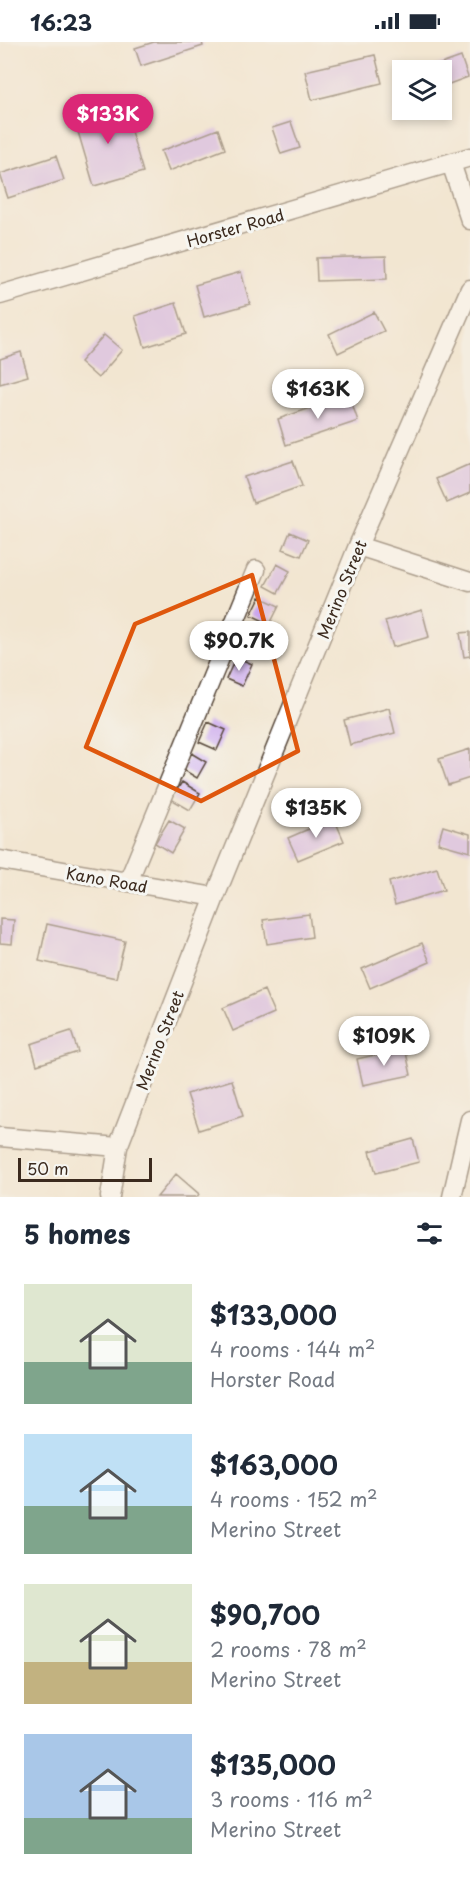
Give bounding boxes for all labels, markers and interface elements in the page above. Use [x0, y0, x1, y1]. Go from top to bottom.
text: 16:23 [30, 5, 92, 38]
map controls [392, 60, 452, 120]
button: layers [392, 60, 452, 120]
pin: $133K [66, 94, 150, 145]
text: $133K [76, 98, 140, 128]
street label: Horster Road [184, 202, 286, 252]
pin: $163K [276, 369, 360, 420]
text: $163K [286, 373, 350, 403]
street label: Merino Street [310, 535, 372, 642]
pin: $90.7K [190, 621, 288, 672]
text: $90.7K [203, 625, 275, 655]
pin: $135K [274, 788, 358, 839]
text: $135K [285, 792, 347, 822]
street label: Kano Road [64, 860, 150, 898]
street label: Merino Street [129, 986, 189, 1093]
pin: $109K [342, 1016, 426, 1067]
text: $109K [353, 1020, 415, 1050]
scale bar [18, 1155, 152, 1182]
text: 50 m [27, 1156, 68, 1180]
text: 5 homes [24, 1214, 130, 1253]
icon: filters [413, 1217, 446, 1250]
text: $133,000 [210, 1295, 337, 1334]
icon: home [72, 1308, 144, 1380]
text: 4 rooms · 144 m² [210, 1334, 375, 1364]
text: Horster Road [210, 1364, 335, 1394]
text: $163,000 [210, 1445, 338, 1484]
icon: home [72, 1458, 144, 1530]
text: 4 rooms · 152 m² [210, 1484, 378, 1514]
text: Merino Street [210, 1514, 341, 1544]
text: $90,700 [210, 1595, 320, 1634]
icon: home [72, 1608, 144, 1680]
text: 2 rooms · 78 m² [210, 1634, 367, 1664]
text: Merino Street [210, 1664, 341, 1694]
text: $135,000 [210, 1745, 336, 1784]
icon: home [72, 1758, 144, 1830]
text: 3 rooms · 116 m² [210, 1784, 373, 1814]
text: Merino Street [210, 1814, 341, 1844]

